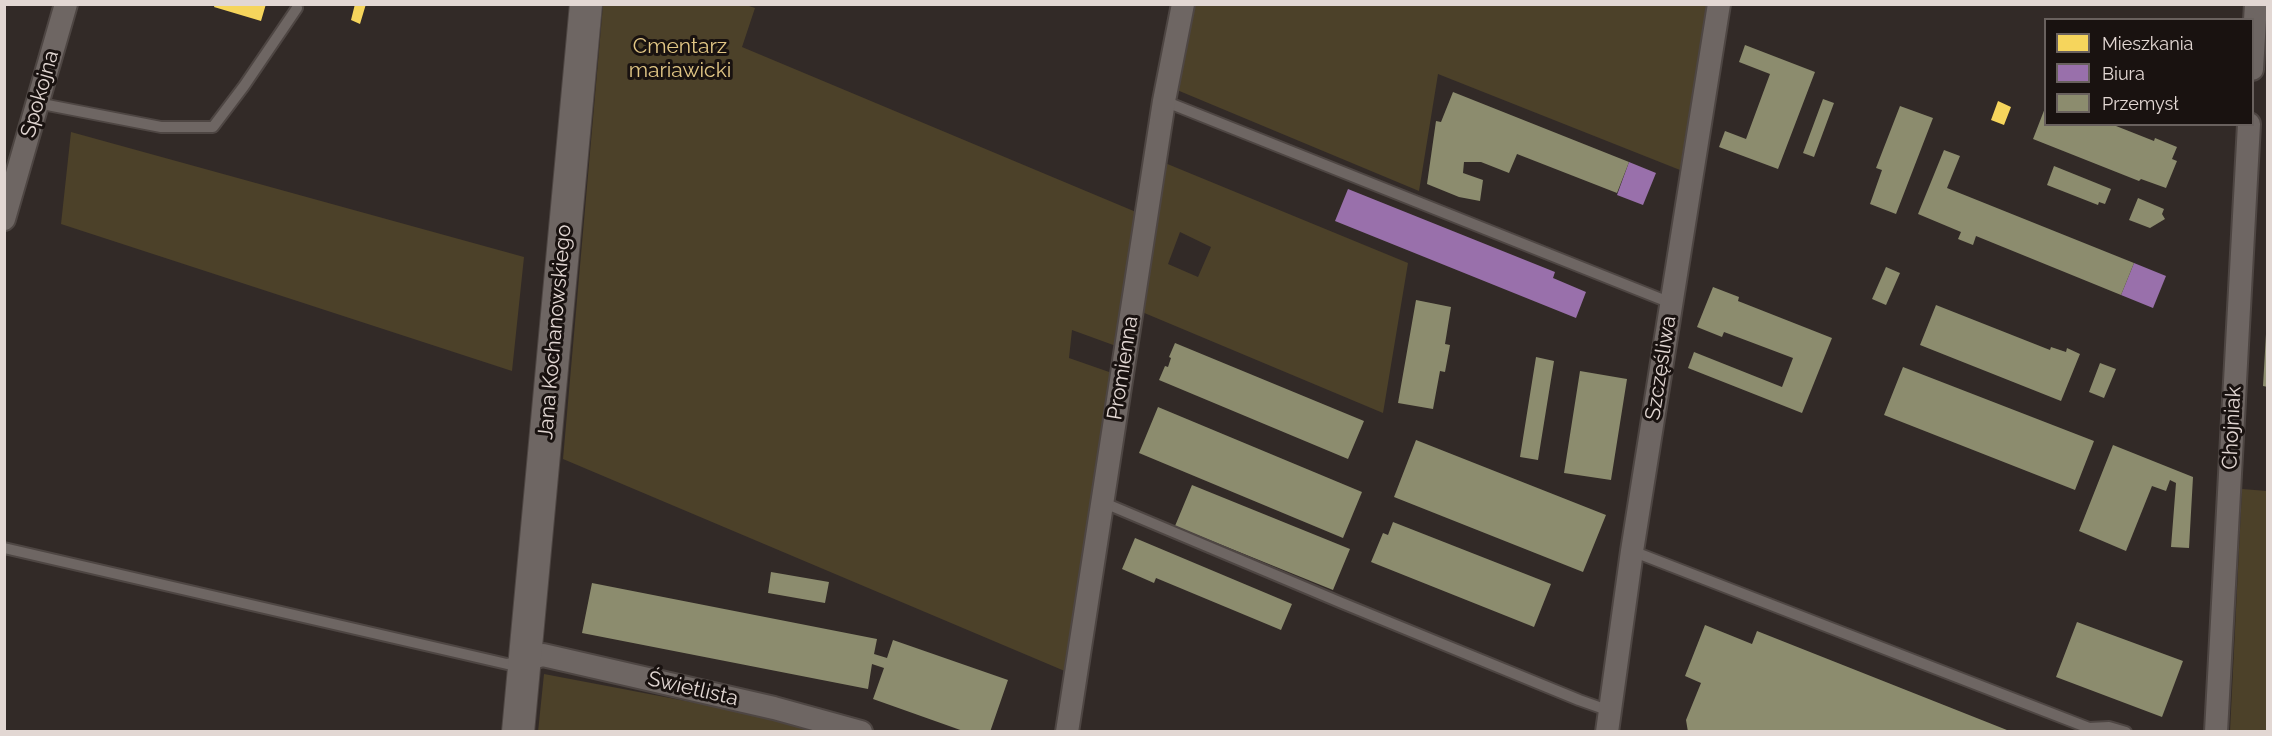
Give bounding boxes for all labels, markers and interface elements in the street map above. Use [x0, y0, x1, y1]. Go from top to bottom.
legend [2044, 18, 2254, 126]
text: Mieszkania [2102, 33, 2193, 54]
park label: Cmentarz mariawicki [629, 34, 731, 84]
street label: Spokojna [16, 47, 64, 141]
text: Biura [2102, 63, 2145, 84]
text: Przemysł [2102, 93, 2179, 114]
street label: Jana Kochanowskiego [533, 223, 577, 441]
street label: Promienna [1102, 314, 1144, 422]
street label: Szczęśliwa [1640, 314, 1682, 422]
street label: Chojniak [2217, 386, 2247, 470]
street label: Świetlista [645, 666, 741, 712]

